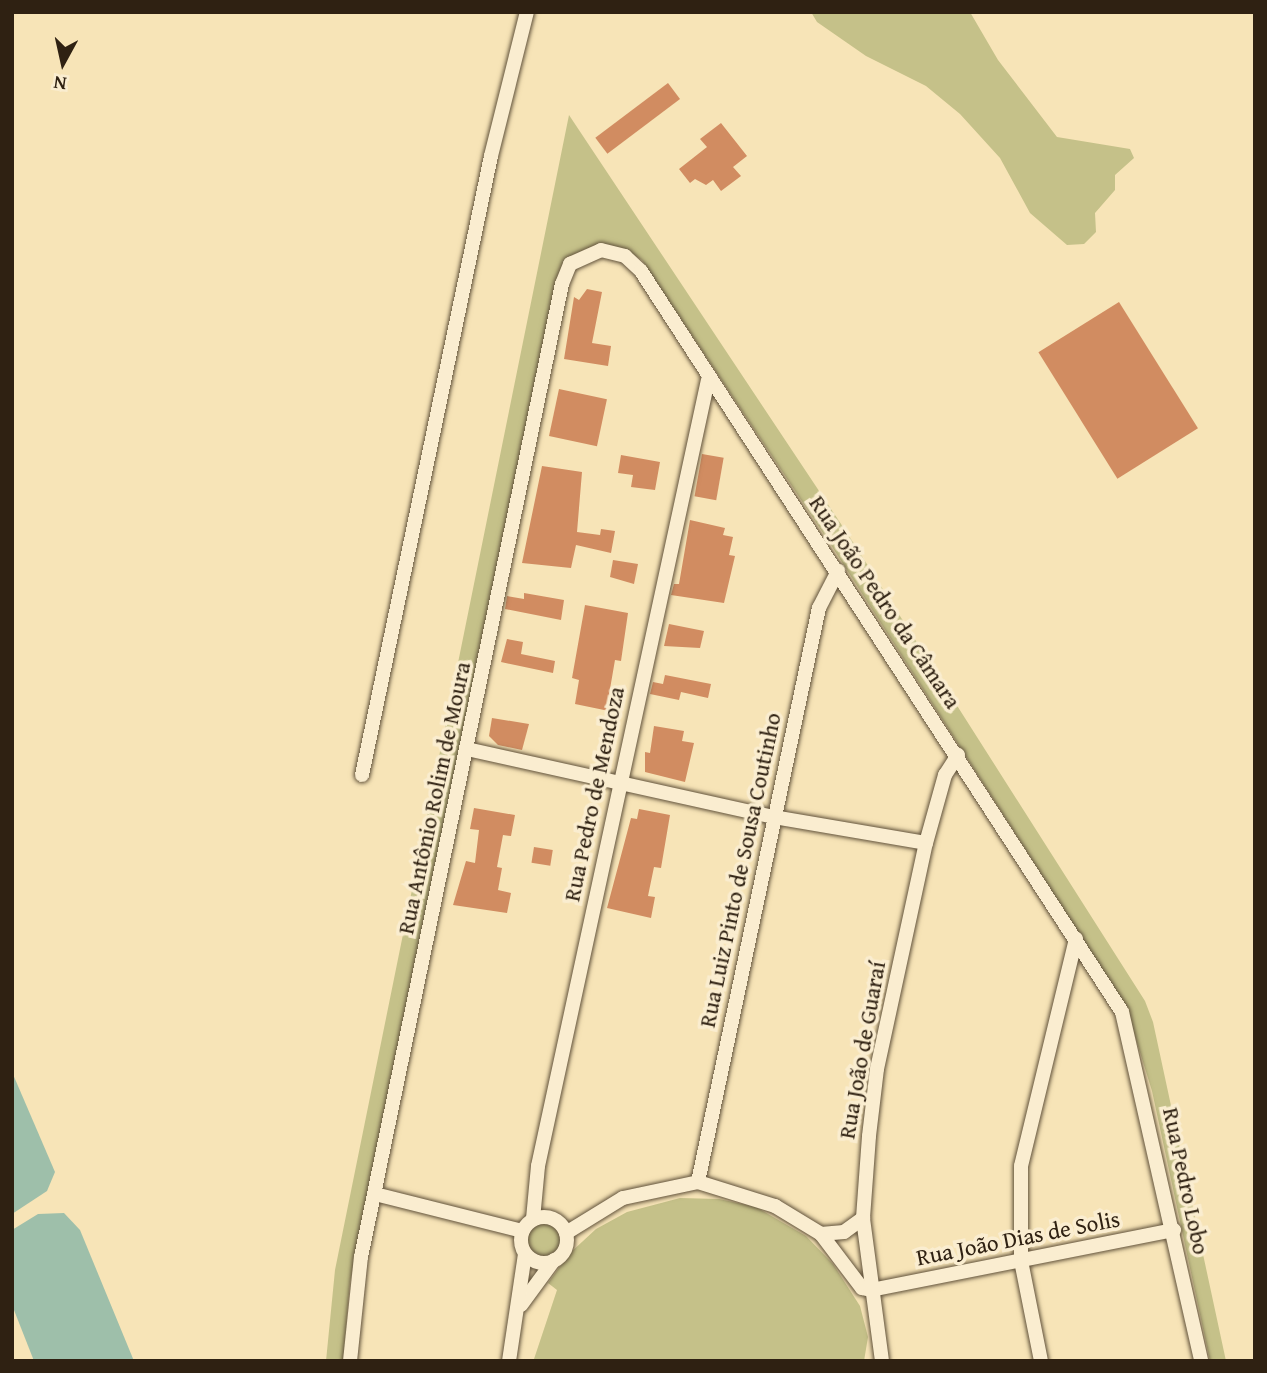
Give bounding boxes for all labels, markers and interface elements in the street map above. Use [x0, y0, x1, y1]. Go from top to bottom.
north arrow [28, 28, 98, 98]
text: N [52, 69, 68, 99]
street label: Rua João Pedro da Câmara [803, 490, 967, 714]
street label: Rua Antônio Rolim de Moura [392, 659, 476, 937]
street label: Rua Pedro de Mendoza [558, 684, 630, 904]
street label: Rua Luiz Pinto de Sousa Coutinho [693, 710, 787, 1030]
street label: Rua João de Guaraí [833, 959, 891, 1141]
street label: Rua Pedro Lobo [1157, 1105, 1215, 1257]
street label: Rua João Dias de Solis [914, 1205, 1122, 1271]

